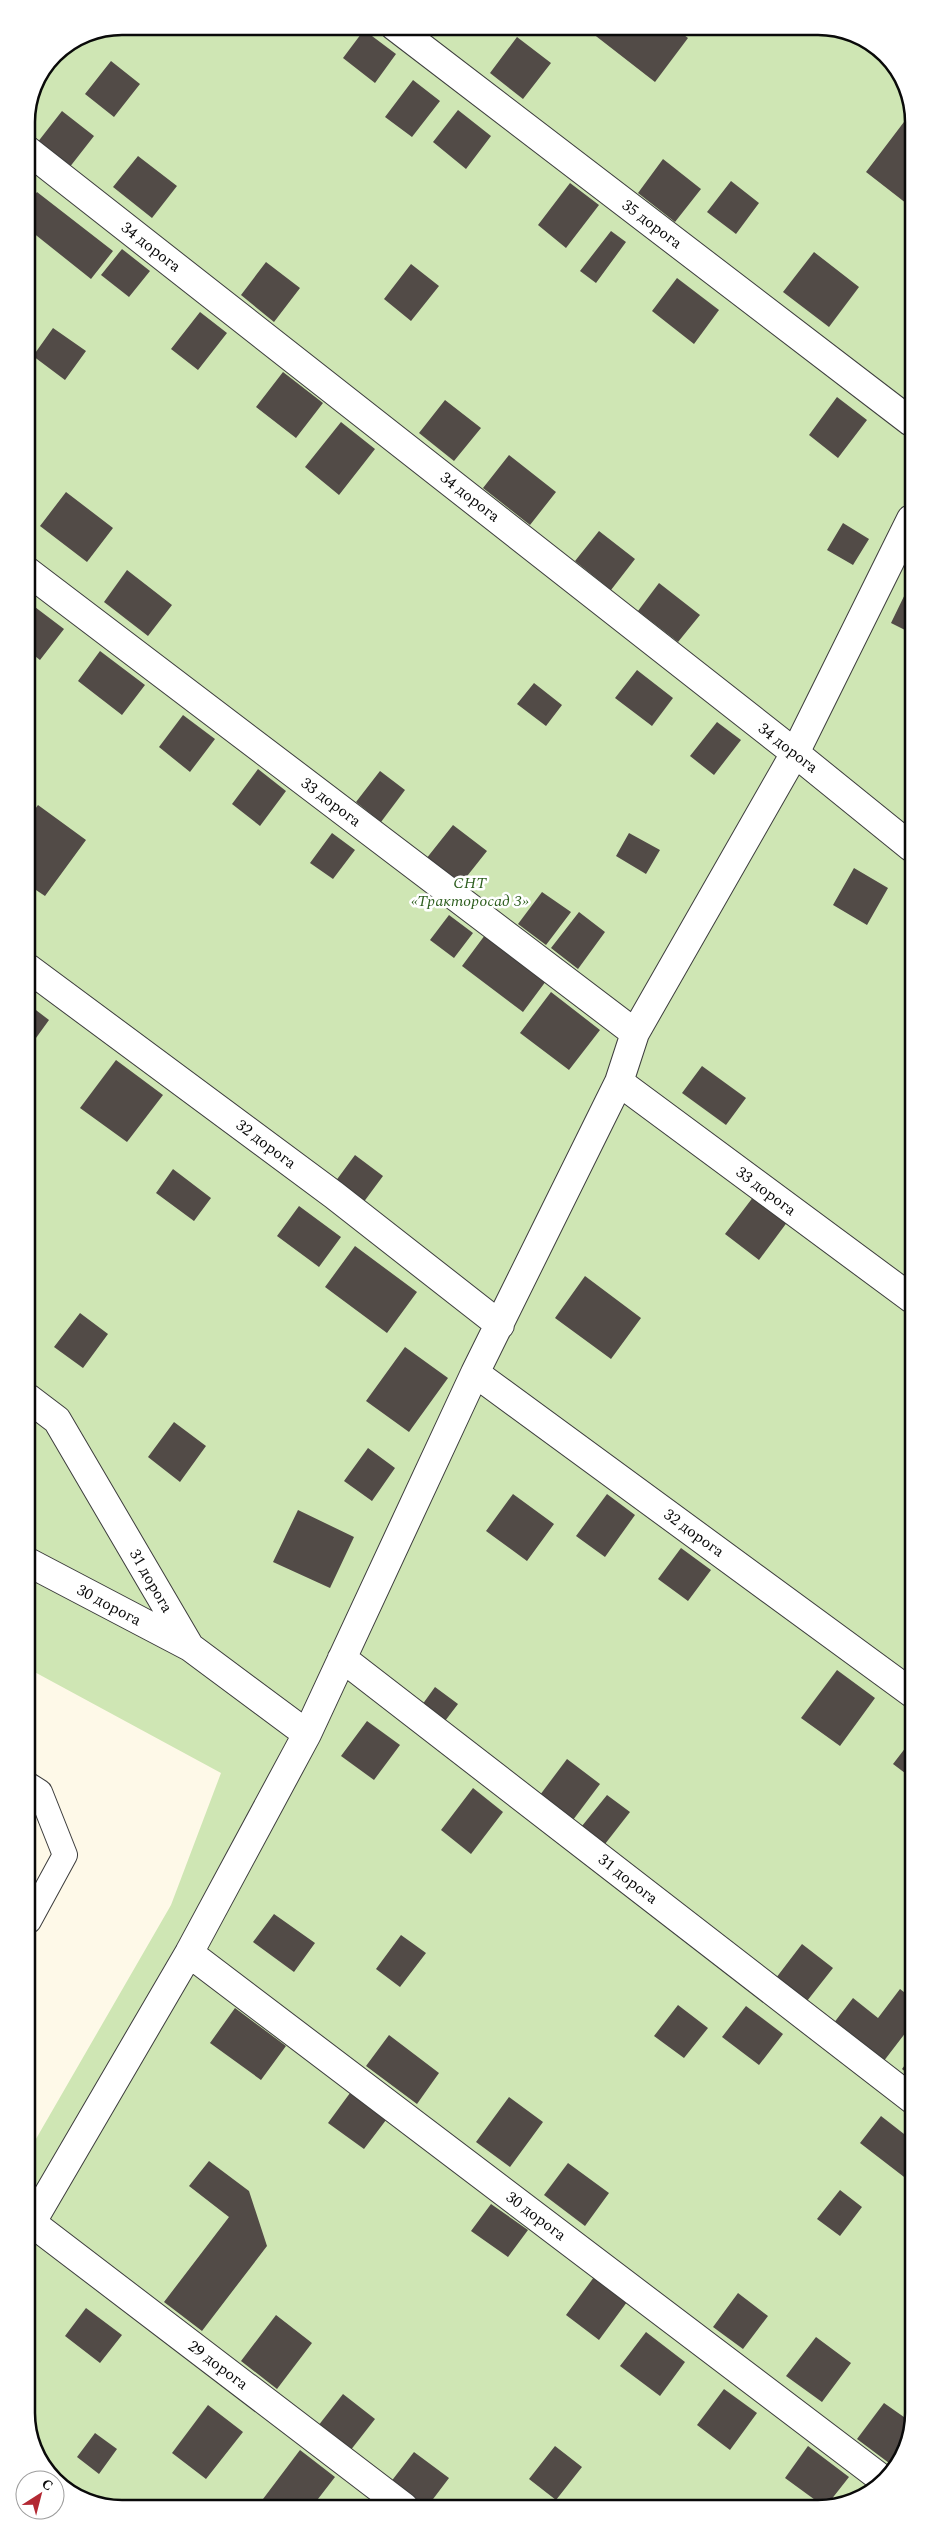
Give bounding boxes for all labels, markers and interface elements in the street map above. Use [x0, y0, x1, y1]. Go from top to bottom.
street label: 35 дорога [617, 193, 687, 255]
street label: 34 дорога [116, 216, 186, 278]
street label: 34 дорога [435, 466, 505, 528]
street label: 34 дорога [753, 717, 823, 779]
street label: 33 дорога [296, 771, 366, 833]
park label: СНТ «Тракторосад 3» [411, 871, 529, 913]
street label: 32 дорога [231, 1113, 301, 1175]
street label: 33 дорога [731, 1160, 801, 1222]
street label: 32 дорога [659, 1503, 730, 1563]
street label: 31 дорога [123, 1545, 179, 1618]
street label: 30 дорога [72, 1578, 146, 1632]
street label: 31 дорога [593, 1848, 663, 1910]
street label: 30 дорога [501, 2185, 571, 2247]
street label: 29 дорога [183, 2334, 253, 2396]
north arrow [15, 2470, 65, 2520]
text: С [37, 2473, 58, 2496]

